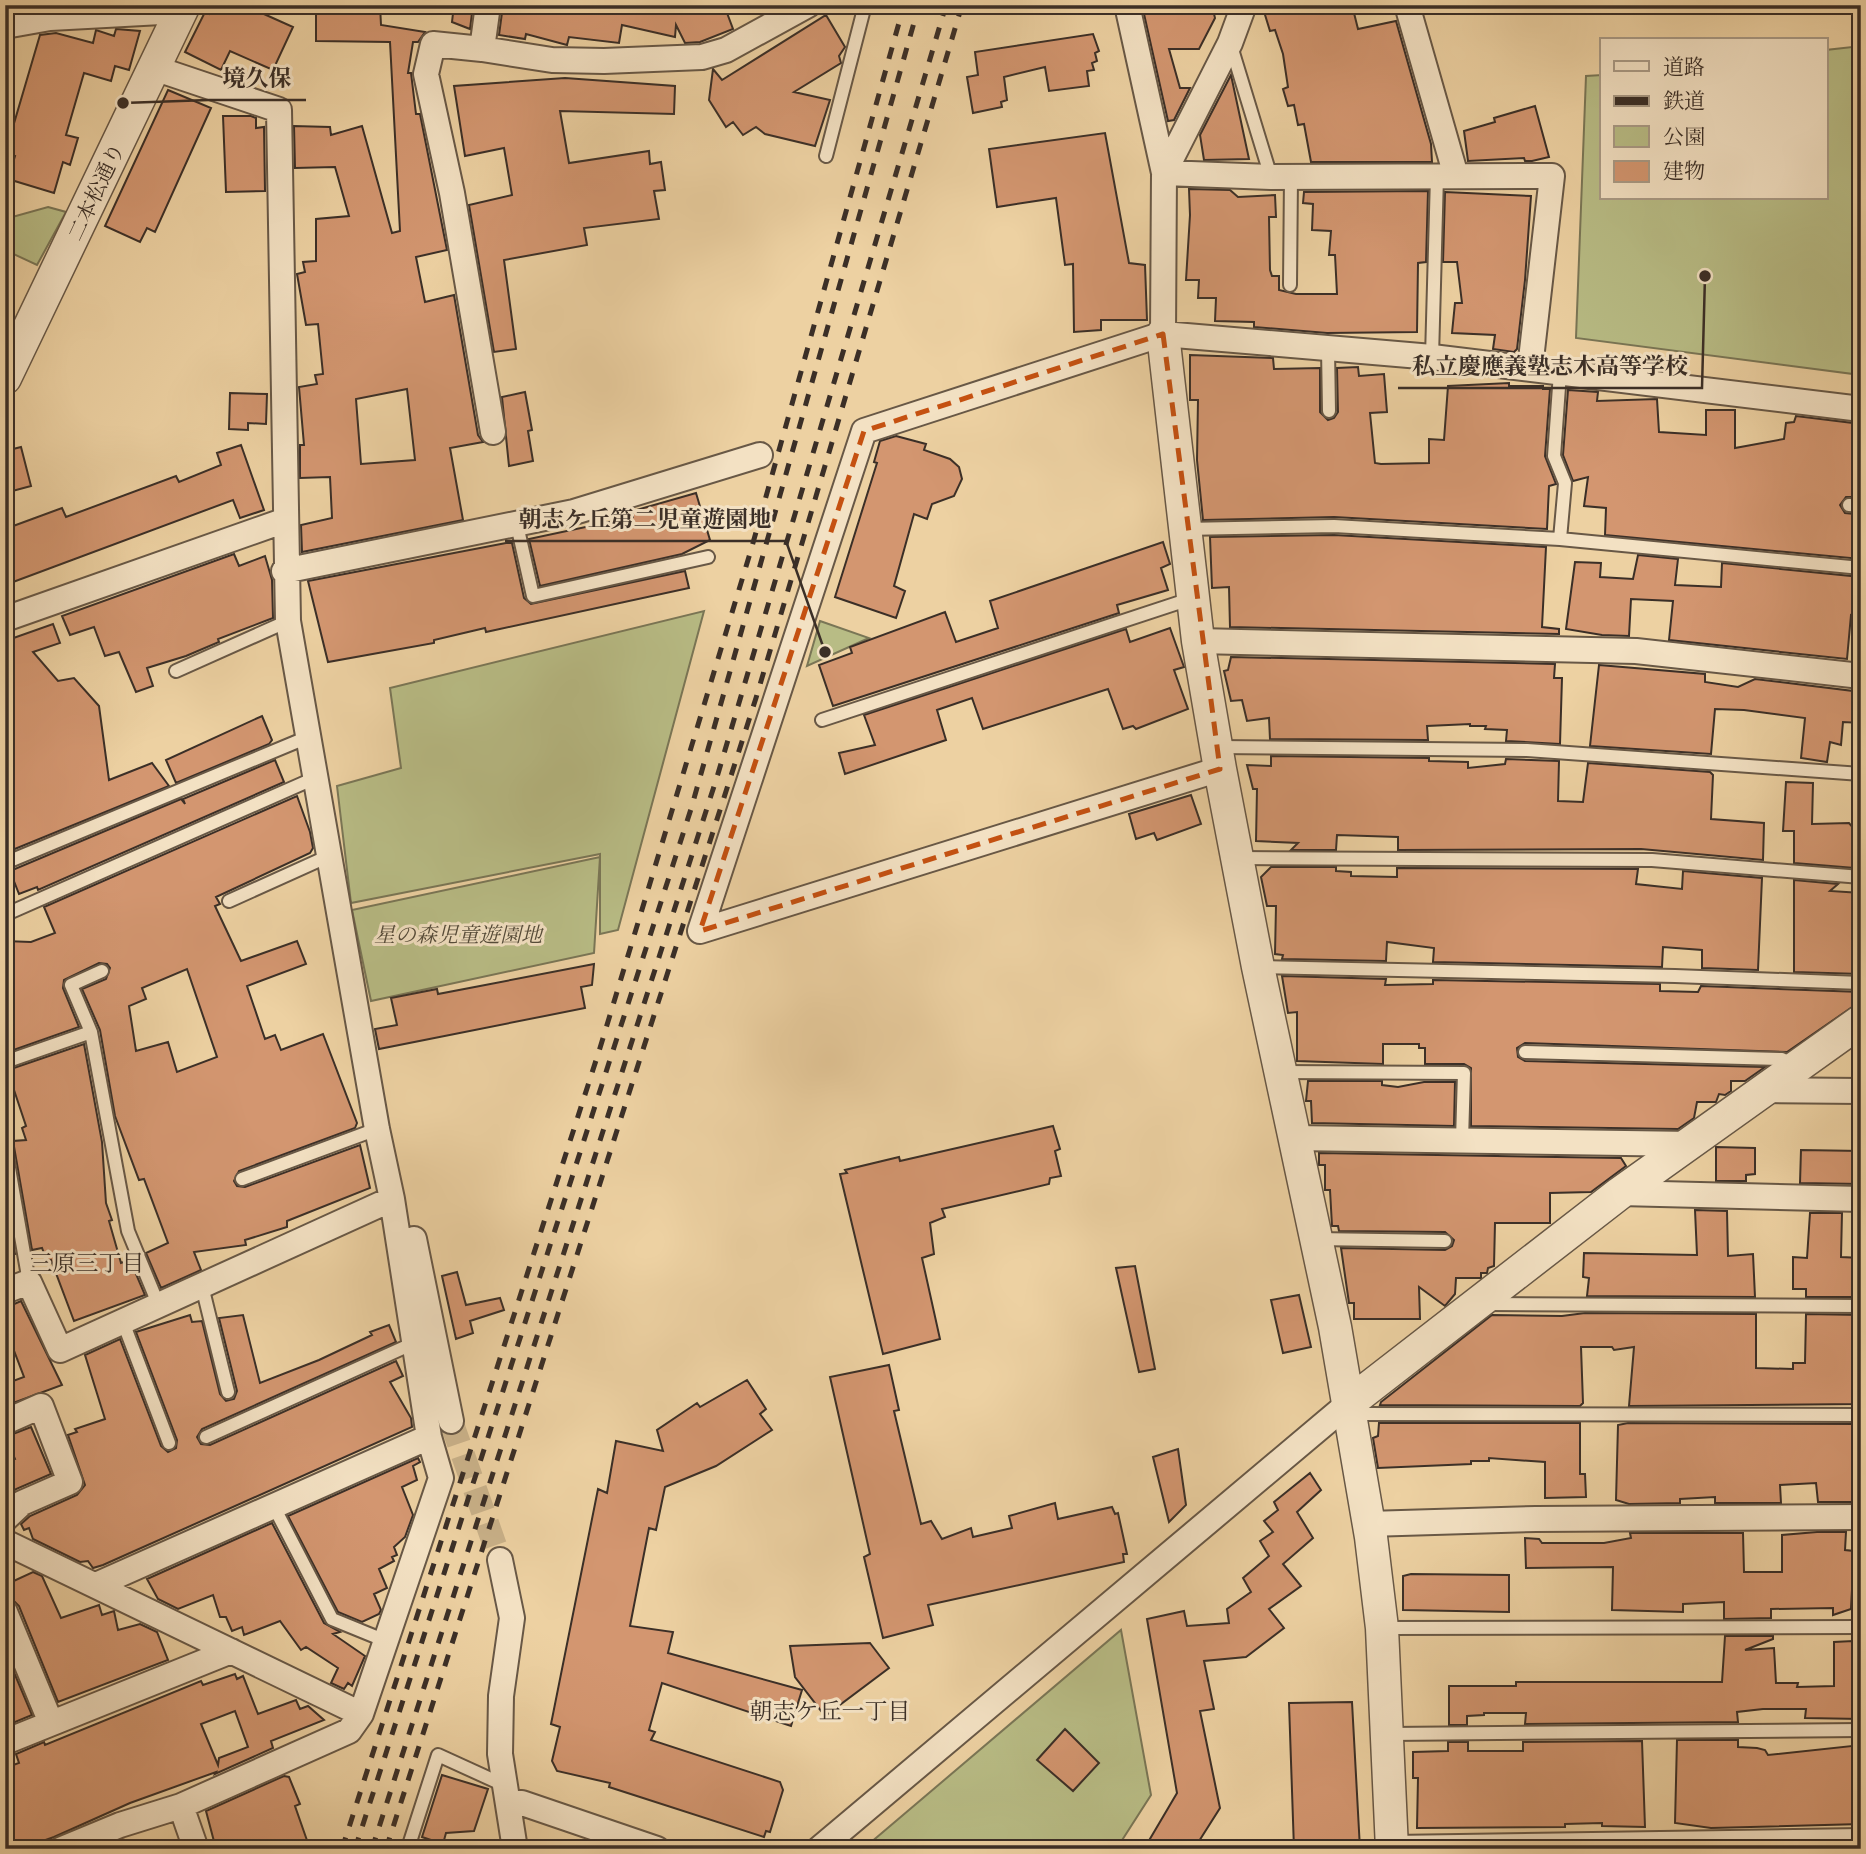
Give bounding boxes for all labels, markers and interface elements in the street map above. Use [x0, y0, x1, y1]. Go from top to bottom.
legend [1600, 38, 1828, 200]
text: 道路 [1663, 55, 1705, 81]
callout: 境久保 [209, 56, 306, 100]
text: 境久保 [223, 65, 292, 94]
text: 鉄道 [1663, 89, 1705, 115]
text: 公園 [1663, 125, 1705, 151]
street label: 二本松通り [63, 139, 131, 245]
text: 建物 [1663, 159, 1705, 185]
callout: 私立慶應義塾志木高等学校 [1398, 344, 1702, 388]
text: 私立慶應義塾志木高等学校 [1412, 353, 1688, 382]
callout: 朝志ケ丘第二児童遊園地 [505, 497, 786, 541]
text: 朝志ケ丘第二児童遊園地 [519, 506, 772, 535]
park label: 星の森児童遊園地 [374, 923, 544, 949]
district label: 三原三丁目 [30, 1250, 145, 1279]
district label: 朝志ケ丘一丁目 [750, 1698, 911, 1727]

